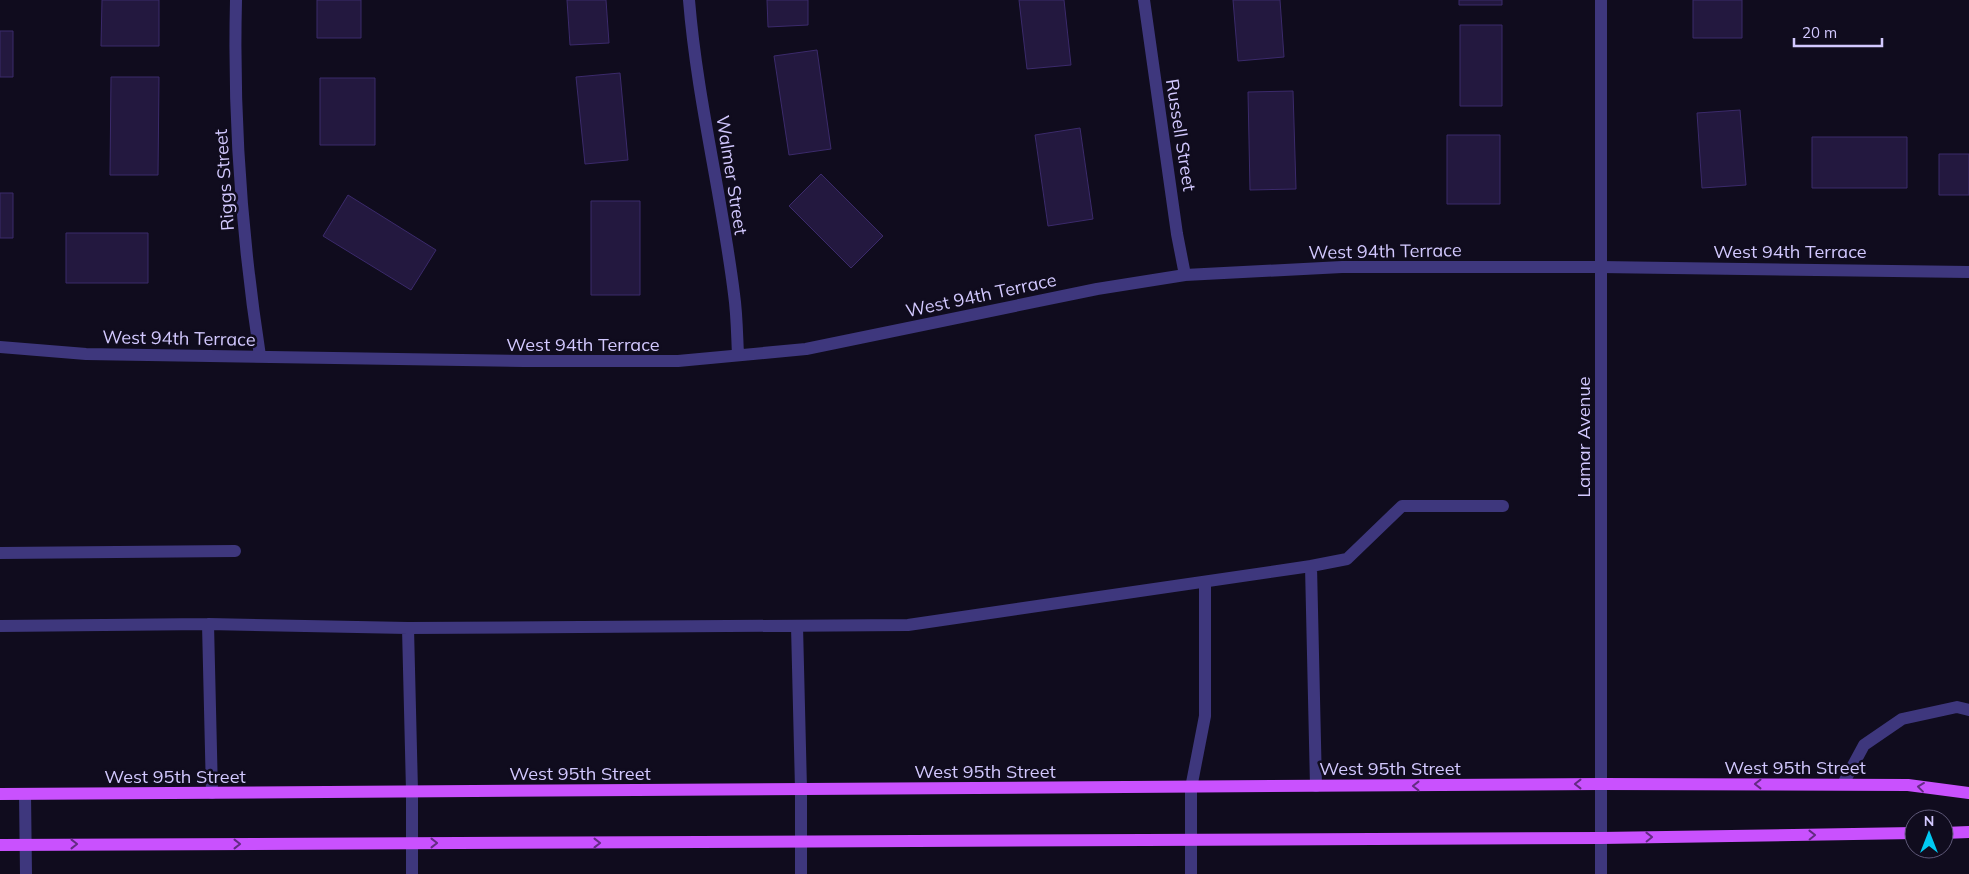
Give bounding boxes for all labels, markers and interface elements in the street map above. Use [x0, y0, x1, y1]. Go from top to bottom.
scale bar [1794, 15, 1882, 47]
text: 20 m [1802, 23, 1837, 42]
street label: Russell Street [1161, 77, 1201, 193]
street label: Walmer Street [711, 114, 753, 236]
street label: Riggs Street [209, 128, 239, 232]
street label: West 94th Terrace [1308, 238, 1462, 264]
street label: West 94th Terrace [1713, 240, 1867, 263]
street label: West 94th Terrace [904, 268, 1058, 322]
street label: West 94th Terrace [102, 325, 256, 351]
street label: West 94th Terrace [506, 333, 660, 356]
street label: Lamar Avenue [1572, 376, 1595, 498]
street label: West 95th Street [1724, 756, 1866, 779]
street label: West 95th Street [1319, 757, 1461, 780]
street label: West 95th Street [914, 760, 1056, 783]
street label: West 95th Street [509, 762, 651, 785]
street label: West 95th Street [104, 765, 246, 788]
one-way arrow [1574, 779, 1582, 789]
one-way arrow [1754, 779, 1762, 789]
one-way arrow [1411, 780, 1419, 791]
one-way arrow [1916, 782, 1925, 792]
north arrow [1904, 809, 1954, 859]
text: N [1924, 812, 1934, 830]
one-way arrow [1808, 829, 1816, 840]
one-way arrow [1646, 832, 1654, 842]
one-way arrow [431, 838, 439, 848]
one-way arrow [594, 838, 601, 848]
one-way arrow [71, 839, 79, 849]
one-way arrow [234, 839, 241, 849]

